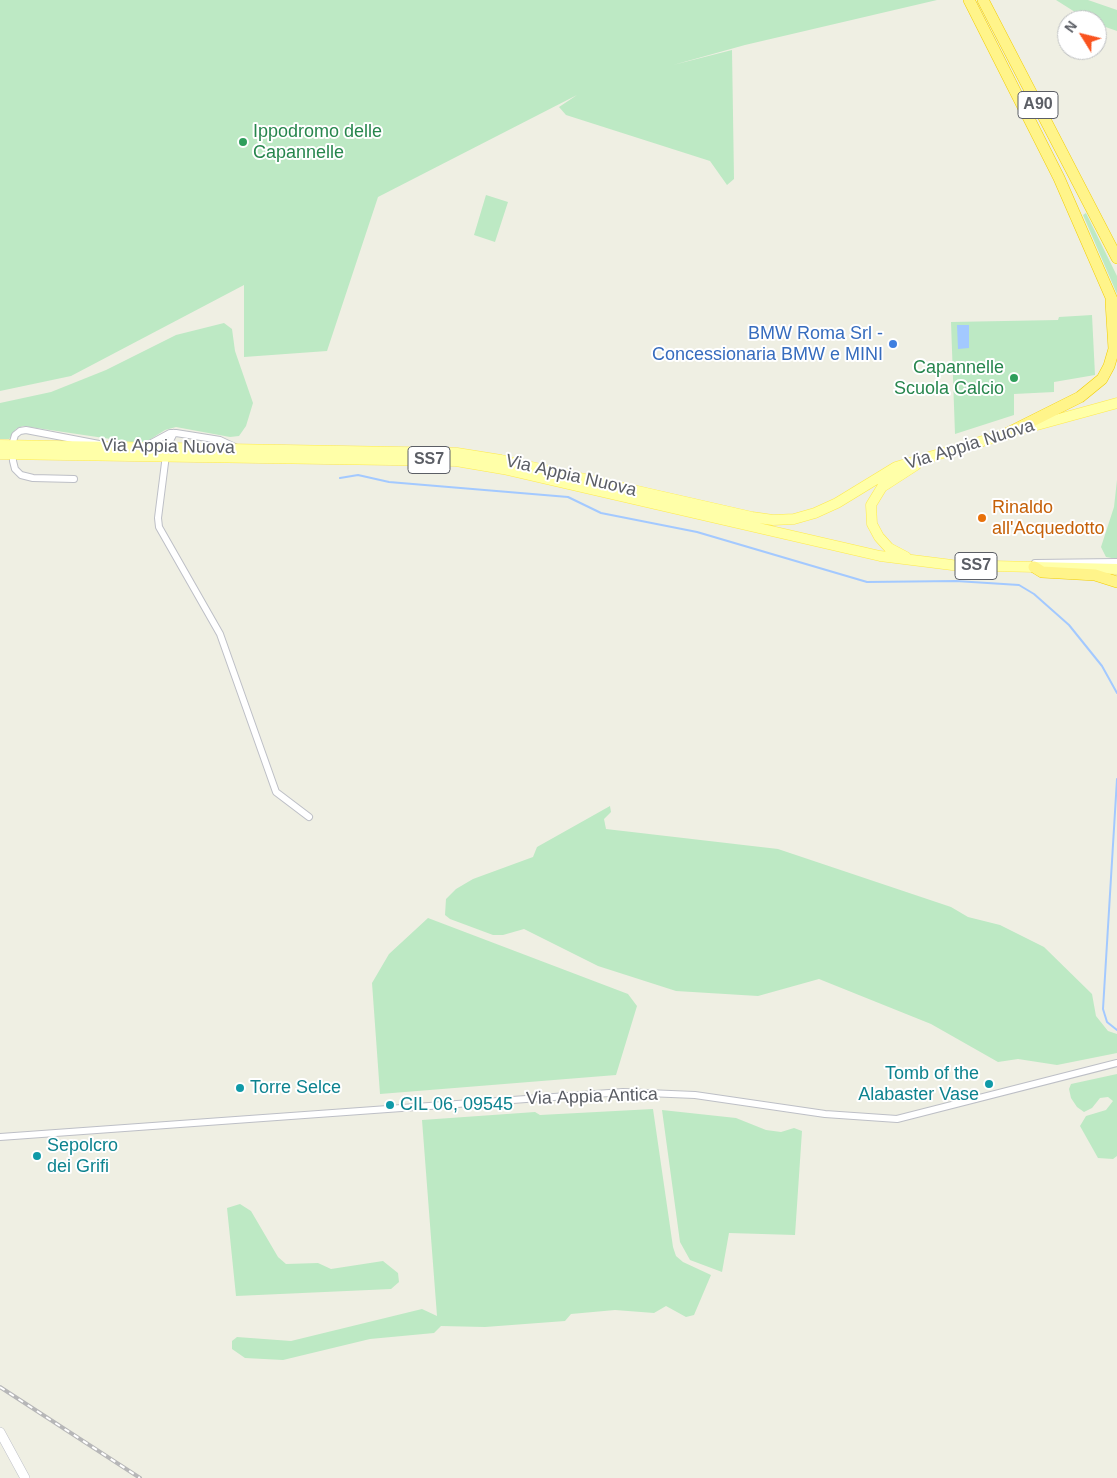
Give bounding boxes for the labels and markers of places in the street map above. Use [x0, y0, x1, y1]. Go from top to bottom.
place label: Ippodromo delle Capannelle [253, 121, 382, 163]
marker: Ippodromo delle Capannelle [237, 136, 249, 148]
place label: BMW Roma Srl - Concessionaria BMW e MINI [652, 323, 883, 366]
marker: BMW Roma Srl - Concessionaria BMW e MINI [887, 338, 899, 350]
place label: Capannelle Scuola Calcio [894, 357, 1004, 399]
marker: Capannelle Scuola Calcio [1008, 372, 1020, 384]
place label: Rinaldo all'Acquedotto [992, 497, 1105, 540]
marker: Rinaldo all'Acquedotto [976, 512, 988, 524]
place label: Tomb of the Alabaster Vase [858, 1063, 979, 1106]
place label: Torre Selce [250, 1077, 341, 1099]
marker: Tomb of the Alabaster Vase [983, 1078, 995, 1090]
marker: Torre Selce [234, 1082, 246, 1094]
place label: CIL 06, 09545 [400, 1094, 513, 1116]
marker: CIL 06, 09545 [384, 1099, 396, 1111]
place label: Sepolcro dei Grifi [47, 1135, 118, 1178]
marker: Sepolcro dei Grifi [31, 1150, 43, 1162]

